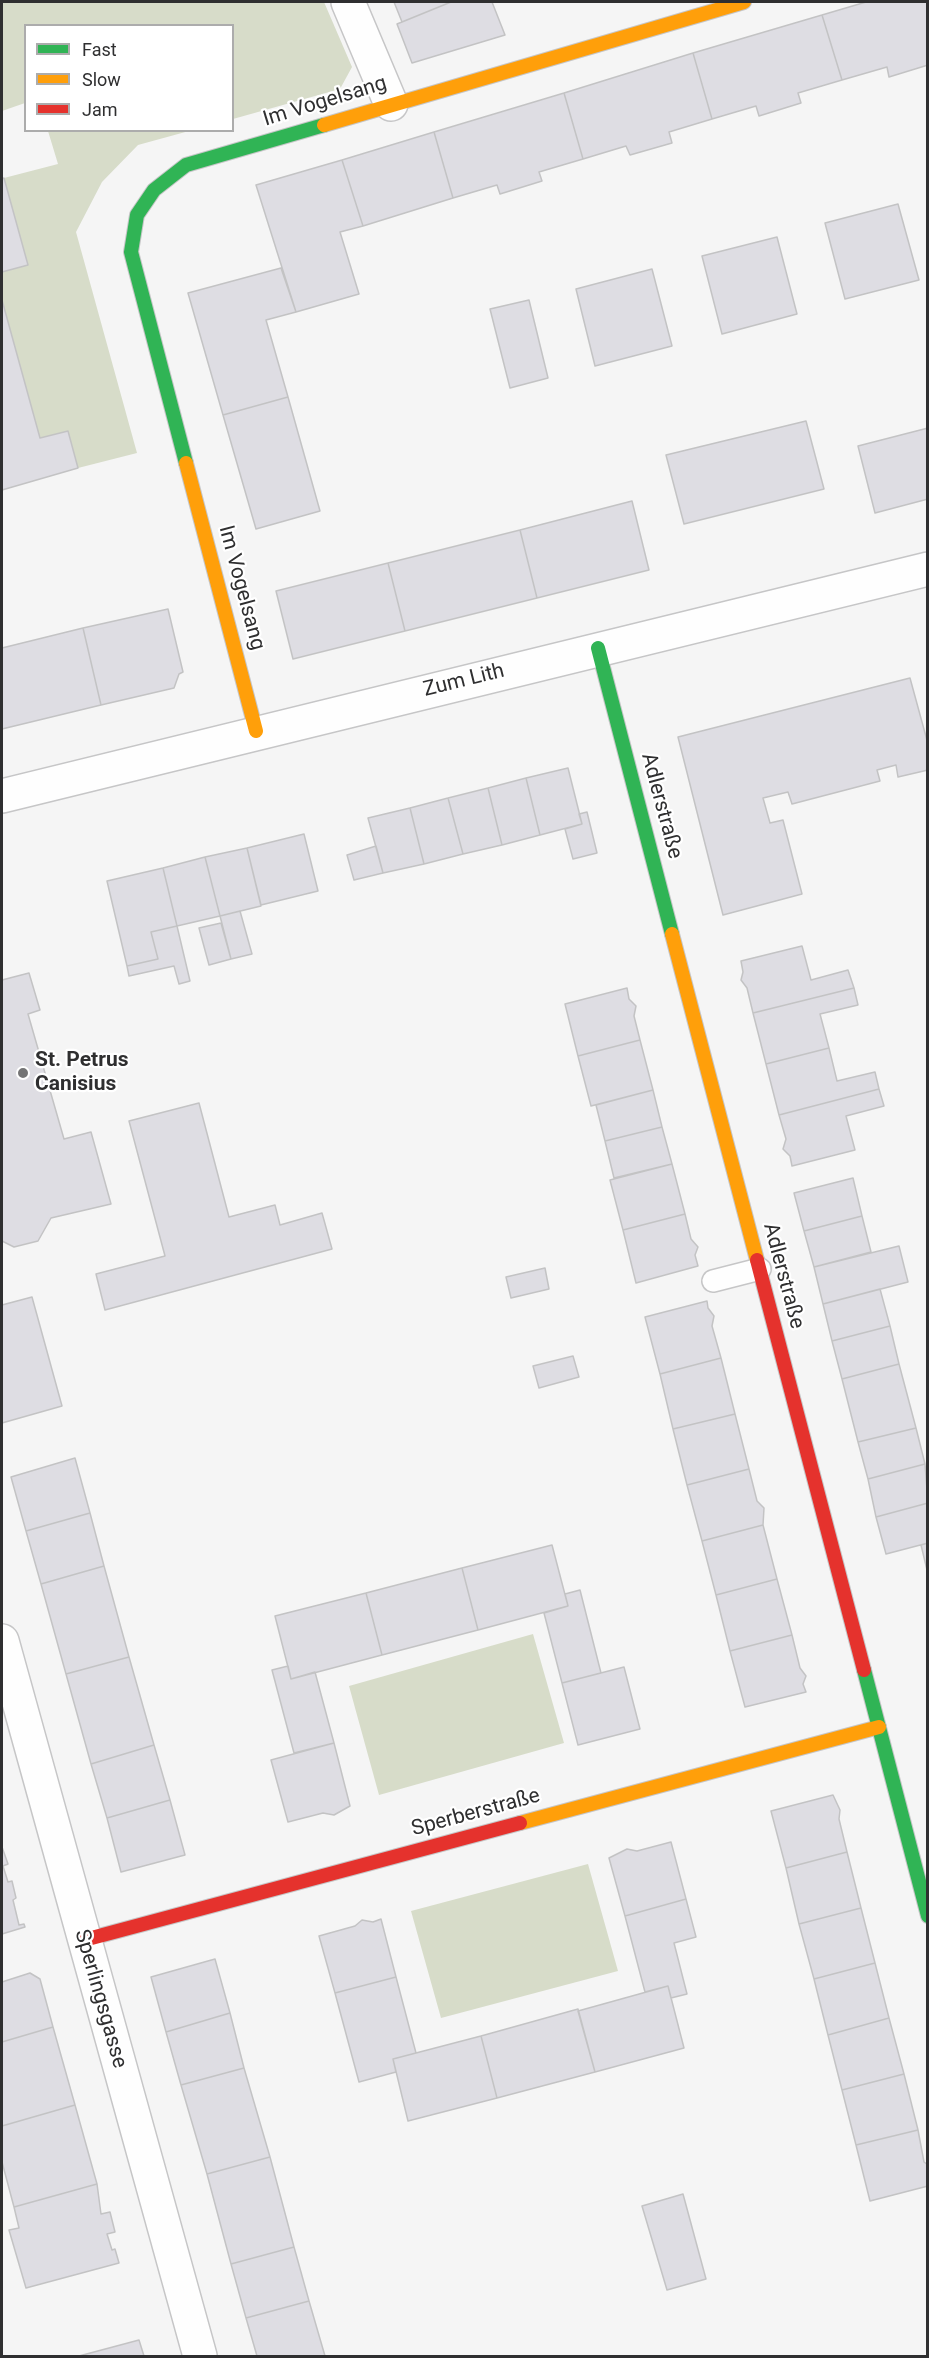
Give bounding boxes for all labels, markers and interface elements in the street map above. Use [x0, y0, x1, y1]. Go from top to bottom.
legend [24, 24, 234, 132]
text: Fast [82, 39, 117, 60]
text: Slow [82, 69, 121, 90]
street label: Im Vogelsang [260, 71, 390, 133]
text: Jam [82, 99, 118, 120]
street label: Im Vogelsang [212, 523, 270, 653]
street label: Zum Lith [421, 659, 507, 703]
street label: Adlerstraße [635, 750, 687, 862]
place label: St. Petrus Canisius [35, 1048, 128, 1098]
marker: St. Petrus Canisius [16, 1066, 30, 1080]
street label: Adlerstraße [757, 1220, 809, 1332]
street label: Sperberstraße [409, 1784, 543, 1842]
street label: Sperlingsgasse [68, 1927, 132, 2071]

